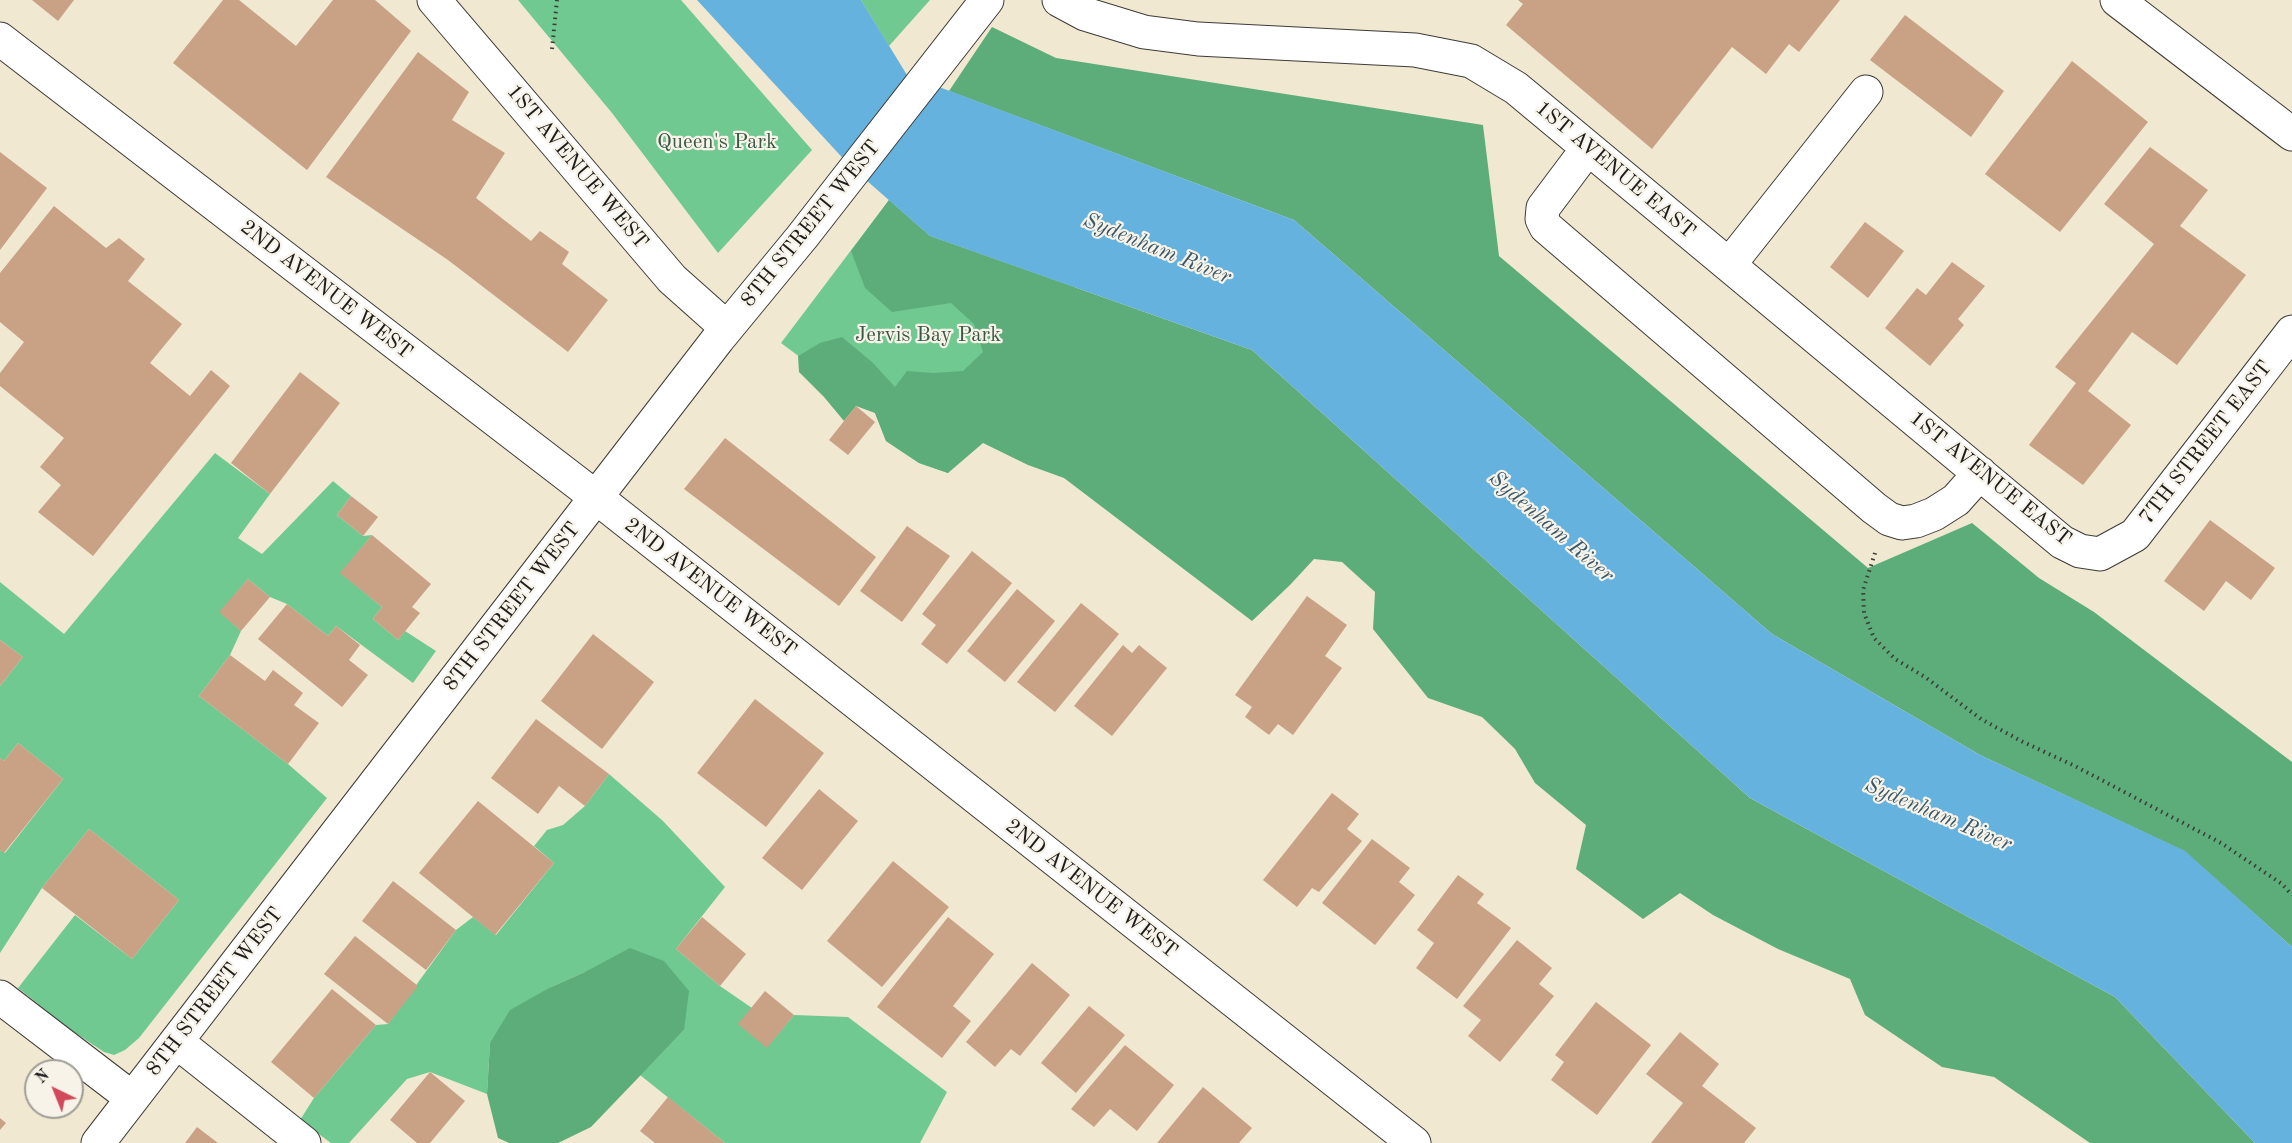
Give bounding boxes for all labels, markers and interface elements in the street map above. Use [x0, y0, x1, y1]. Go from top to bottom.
street label: 1ST AVENUE WEST [501, 80, 653, 254]
street label: 1ST AVENUE EAST [1530, 96, 1700, 244]
park label: Queen's Park [657, 129, 777, 155]
street label: 8TH STREET WEST [736, 135, 886, 313]
water label: Sydenham River [1079, 207, 1235, 291]
street label: 2ND AVENUE WEST [235, 215, 417, 365]
park label: Jervis Bay Park [855, 322, 1001, 348]
street label: 7TH STREET EAST [2134, 356, 2278, 530]
street label: 1ST AVENUE EAST [1904, 406, 2076, 552]
water label: Sydenham River [1483, 465, 1619, 589]
street label: 2ND AVENUE WEST [619, 513, 801, 663]
street label: 8TH STREET WEST [438, 518, 586, 696]
water label: Sydenham River [1861, 772, 2015, 858]
street label: 2ND AVENUE WEST [1000, 814, 1182, 964]
street label: 8TH STREET WEST [141, 903, 289, 1081]
north arrow [24, 1059, 84, 1119]
text: N [33, 1067, 53, 1087]

